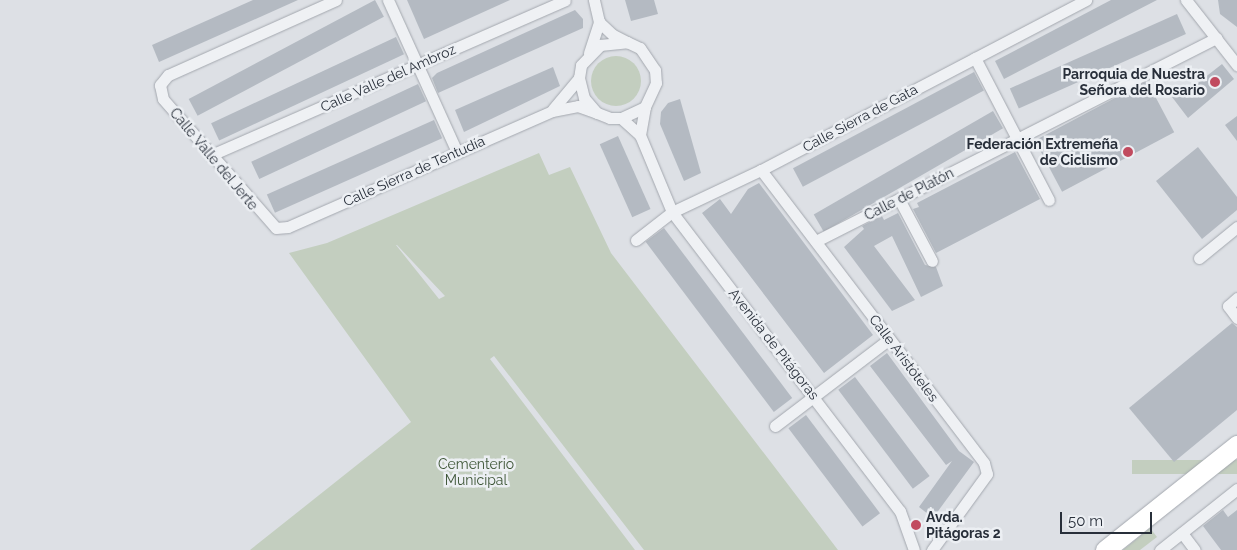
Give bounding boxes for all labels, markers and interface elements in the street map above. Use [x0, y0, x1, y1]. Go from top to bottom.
street label: Calle Valle del Ambroz [317, 40, 459, 116]
place label: Parroquia de Nuestra Señora del Rosario [1062, 66, 1205, 98]
marker: Parroquia de Nuestra Señora del Rosario [1209, 76, 1221, 88]
street label: Calle Sierra de Gata [800, 81, 920, 155]
street label: Calle Valle del Jerte [166, 104, 262, 214]
street label: Calle Sierra de Tentudía [340, 132, 488, 210]
place label: Federación Extremeña de Ciclismo [967, 136, 1118, 168]
marker: Federación Extremeña de Ciclismo [1122, 146, 1134, 158]
street label: Calle de Platón [861, 164, 957, 224]
street label: Avenida de Pitágoras [725, 285, 823, 403]
street label: Calle Aristóteles [866, 311, 942, 405]
park label: Cementerio Municipal [438, 456, 514, 488]
scale bar [1062, 502, 1154, 534]
place label: Avda. Pitágoras 2 [926, 509, 1001, 542]
text: 50 m [1068, 512, 1103, 530]
marker: Avda. Pitágoras 2 [910, 519, 922, 531]

